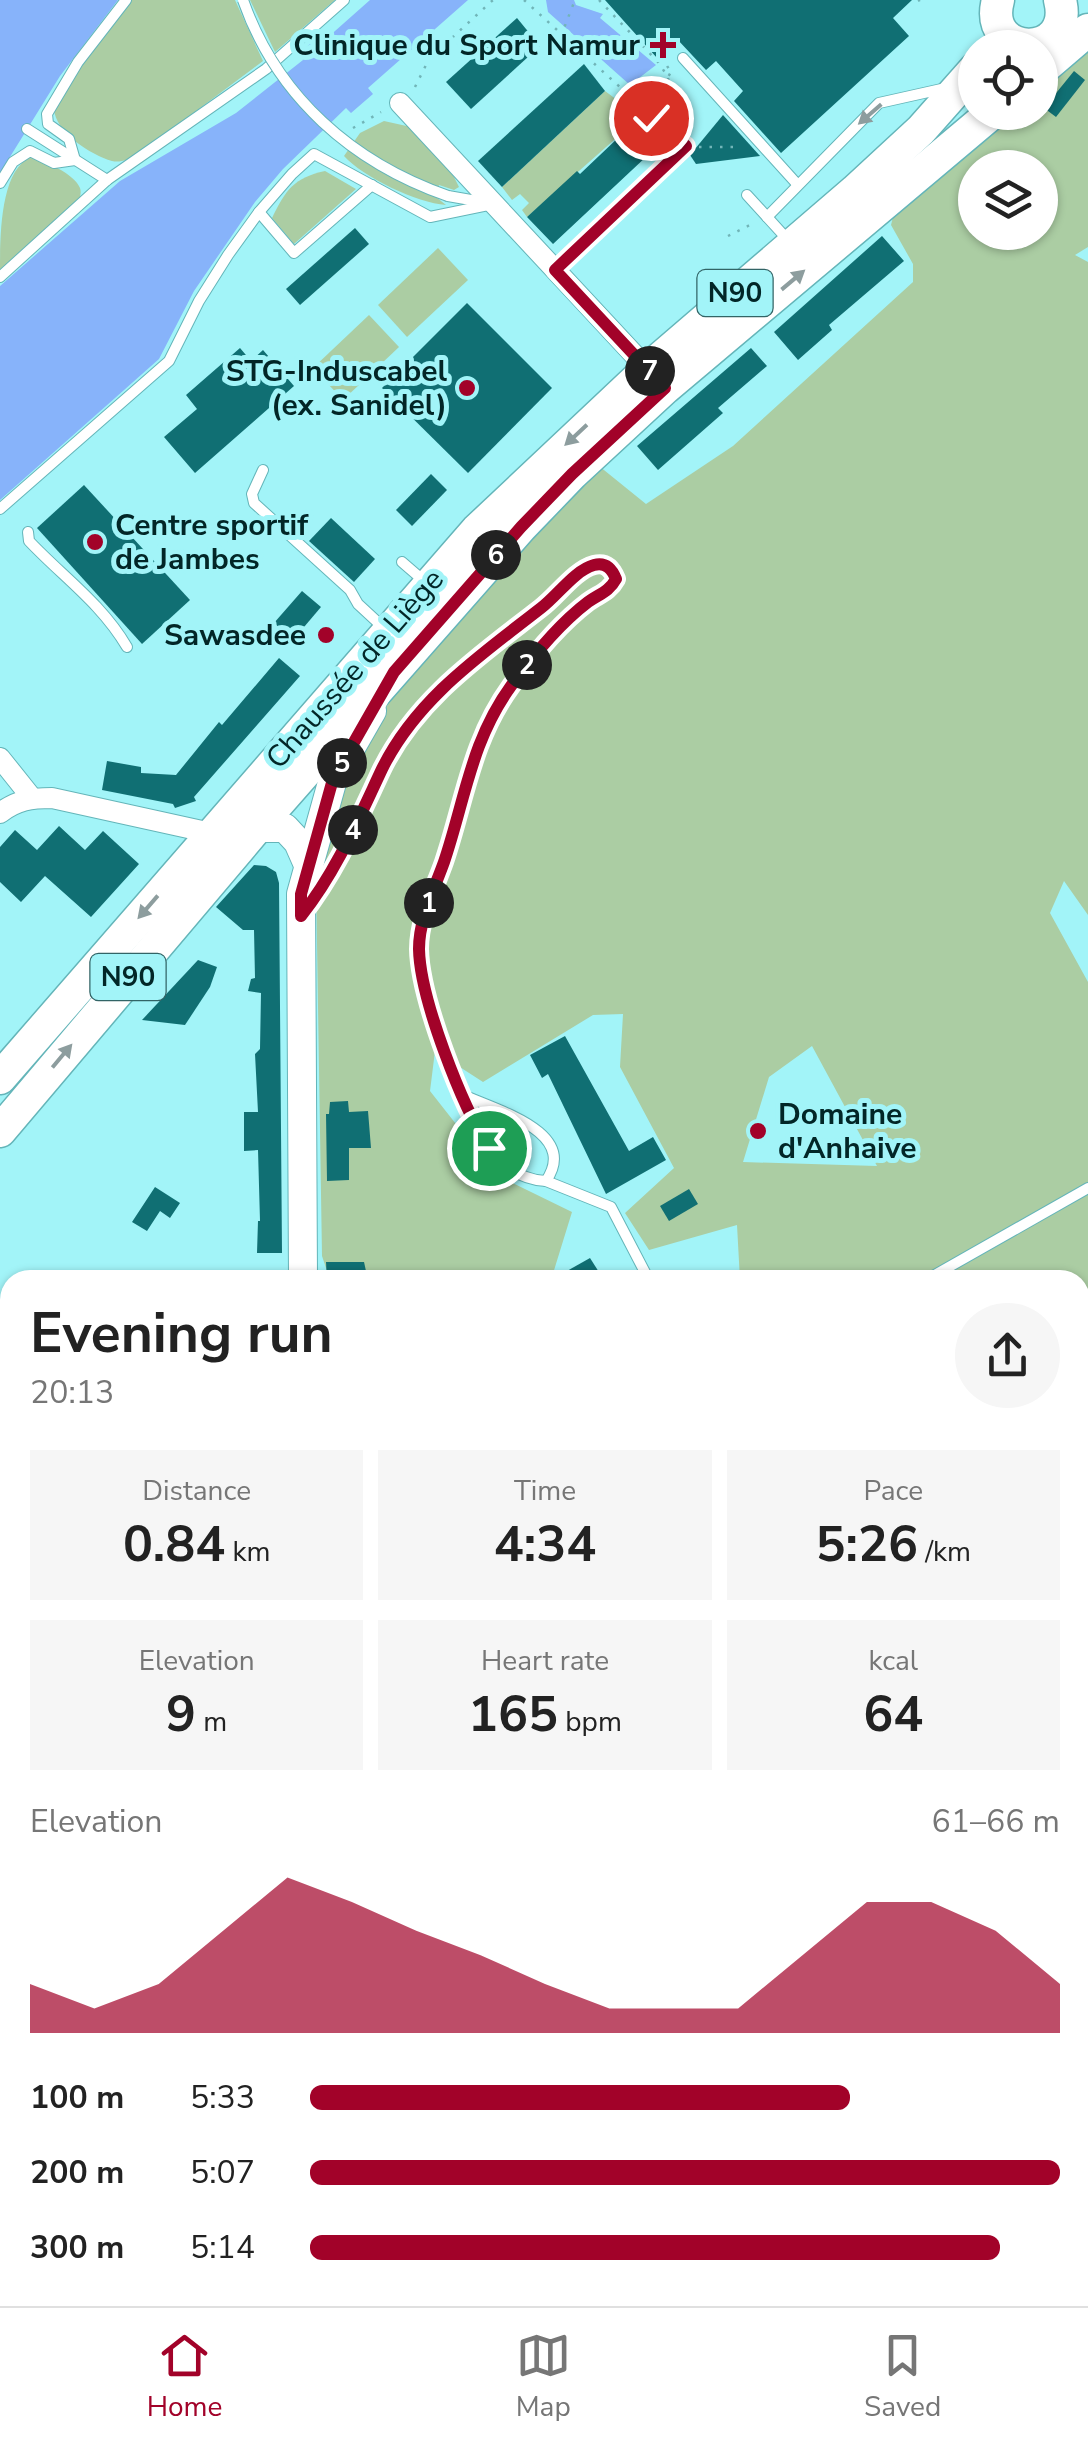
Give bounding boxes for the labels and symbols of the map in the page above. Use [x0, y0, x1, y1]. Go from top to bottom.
place label: Clinique du Sport Namur [293, 25, 640, 66]
marker: Clinique du Sport Namur [650, 32, 676, 58]
pin [609, 76, 694, 161]
one-way arrow [858, 102, 883, 124]
one-way arrow [780, 269, 805, 291]
road number: N90 [698, 270, 772, 316]
pin: 7 [625, 346, 675, 396]
place label: STG-Induscabel (ex. Sanidel) [226, 351, 447, 426]
marker: STG-Induscabel (ex. Sanidel) [456, 377, 478, 399]
one-way arrow [564, 423, 588, 446]
place label: Centre sportif de Jambes [115, 505, 309, 580]
pin: 6 [471, 530, 521, 580]
marker: Centre sportif de Jambes [84, 531, 106, 553]
street label: Chaussée de Liège [257, 560, 453, 778]
place label: Sawasdee [164, 615, 306, 656]
marker: Sawasdee [315, 624, 337, 646]
pin: 2 [502, 640, 552, 690]
pin: 5 [317, 738, 367, 788]
pin: 4 [328, 805, 378, 855]
pin: 1 [404, 878, 454, 928]
one-way arrow [137, 894, 159, 919]
road number: N90 [90, 954, 166, 1000]
one-way arrow [51, 1043, 72, 1068]
place label: Domaine d'Anhaive [778, 1094, 917, 1169]
pin [447, 1106, 532, 1191]
marker: Domaine d'Anhaive [747, 1120, 769, 1142]

